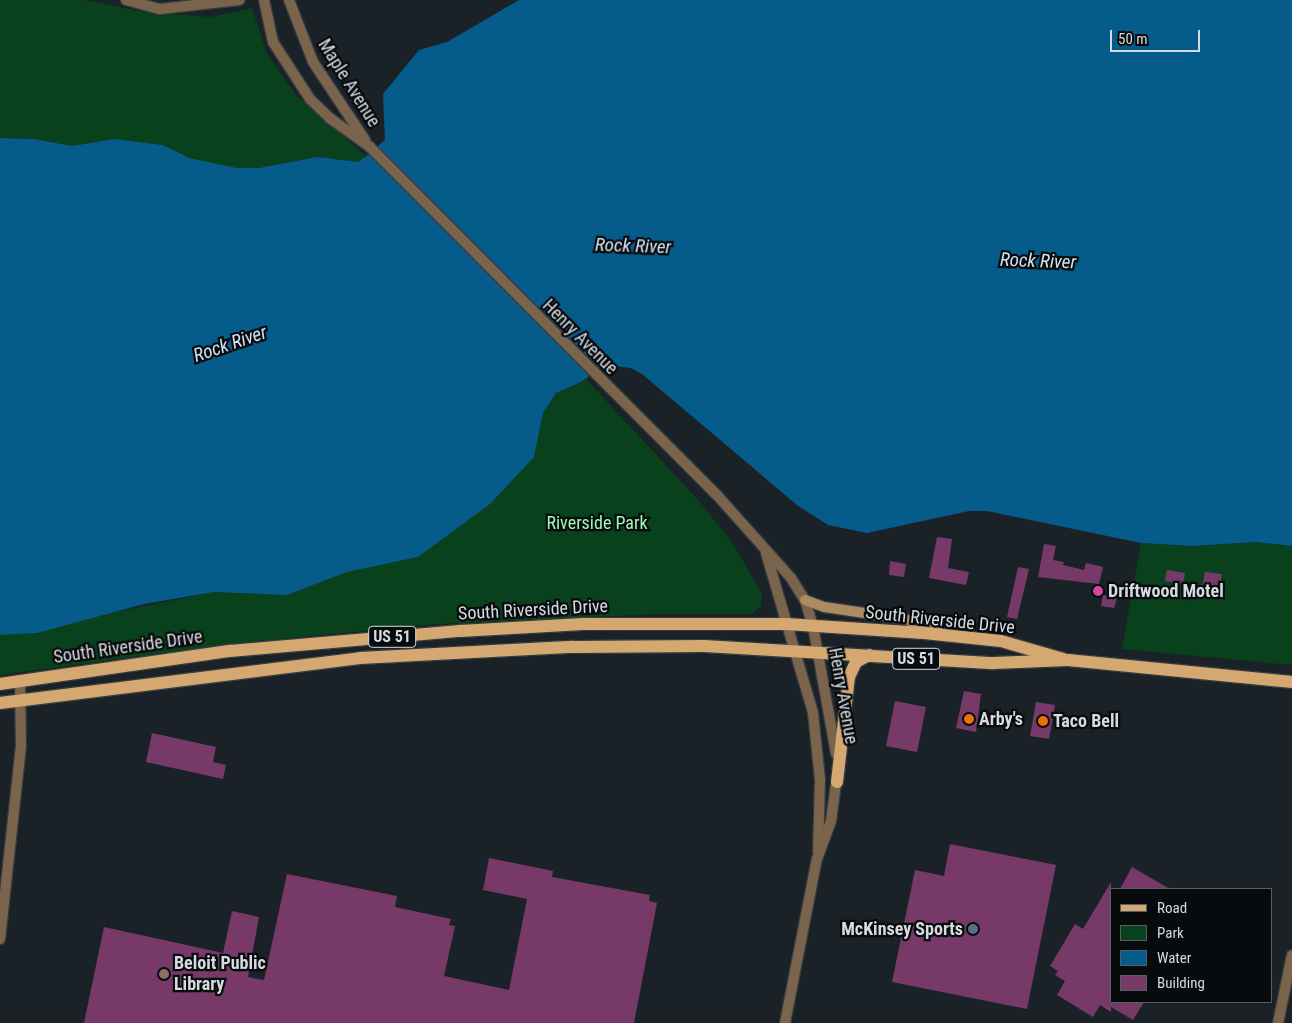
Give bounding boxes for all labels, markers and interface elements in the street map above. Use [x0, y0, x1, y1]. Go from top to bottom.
scale bar [1112, 20, 1202, 52]
text: 50 m [1118, 30, 1148, 48]
street label: Maple Avenue [313, 35, 385, 131]
water label: Rock River [595, 233, 671, 259]
water label: Rock River [1000, 248, 1076, 274]
street label: Henry Avenue [538, 295, 622, 379]
water label: Rock River [190, 321, 270, 367]
park label: Riverside Park [546, 512, 648, 534]
place label: Driftwood Motel [1108, 580, 1224, 602]
marker: Driftwood Motel [1092, 585, 1104, 597]
street label: South Riverside Drive [457, 595, 609, 625]
street label: South Riverside Drive [864, 601, 1016, 639]
road number: US 51 [367, 624, 417, 650]
street label: South Riverside Drive [52, 626, 204, 668]
street label: Henry Avenue [824, 646, 862, 746]
road number: US 51 [891, 646, 941, 672]
place label: Arby's [979, 708, 1023, 730]
place label: Taco Bell [1053, 710, 1119, 732]
marker: Arby's [963, 713, 975, 725]
marker: Taco Bell [1037, 715, 1049, 727]
legend [1110, 888, 1272, 1003]
text: Road [1157, 899, 1187, 917]
place label: McKinsey Sports [841, 918, 963, 940]
marker: McKinsey Sports [967, 923, 979, 935]
text: Park [1157, 924, 1184, 942]
text: Water [1157, 949, 1191, 967]
place label: Beloit Public Library [174, 953, 266, 996]
marker: Beloit Public Library [158, 968, 170, 980]
text: Building [1157, 974, 1205, 992]

